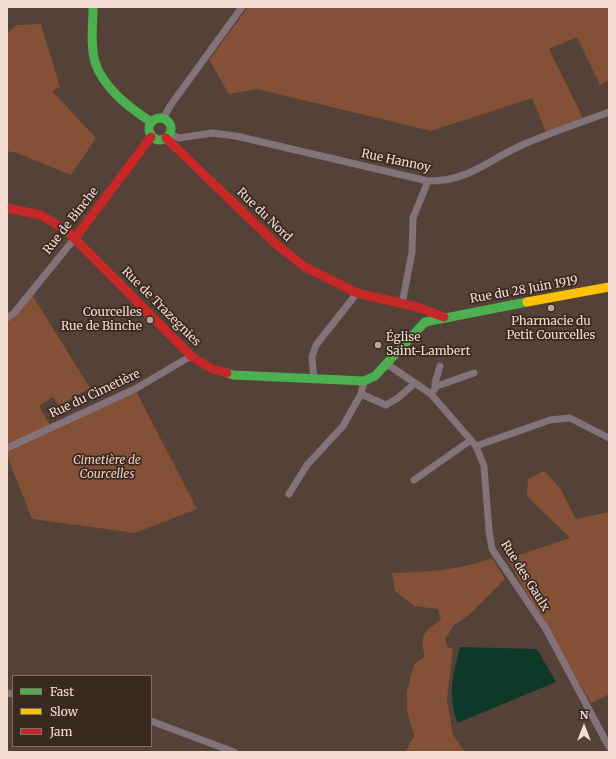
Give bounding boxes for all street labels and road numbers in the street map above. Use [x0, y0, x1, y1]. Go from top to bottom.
street label: Rue Hannoy [360, 147, 432, 175]
street label: Rue de Binche [40, 185, 102, 257]
street label: Rue du Nord [234, 185, 294, 245]
street label: Rue de Trazegnies [119, 265, 203, 349]
street label: Rue du 28 Juin 1919 [469, 273, 579, 307]
street label: Rue du Cimetière [47, 367, 143, 421]
street label: Rue des Gaulx [498, 538, 552, 614]

